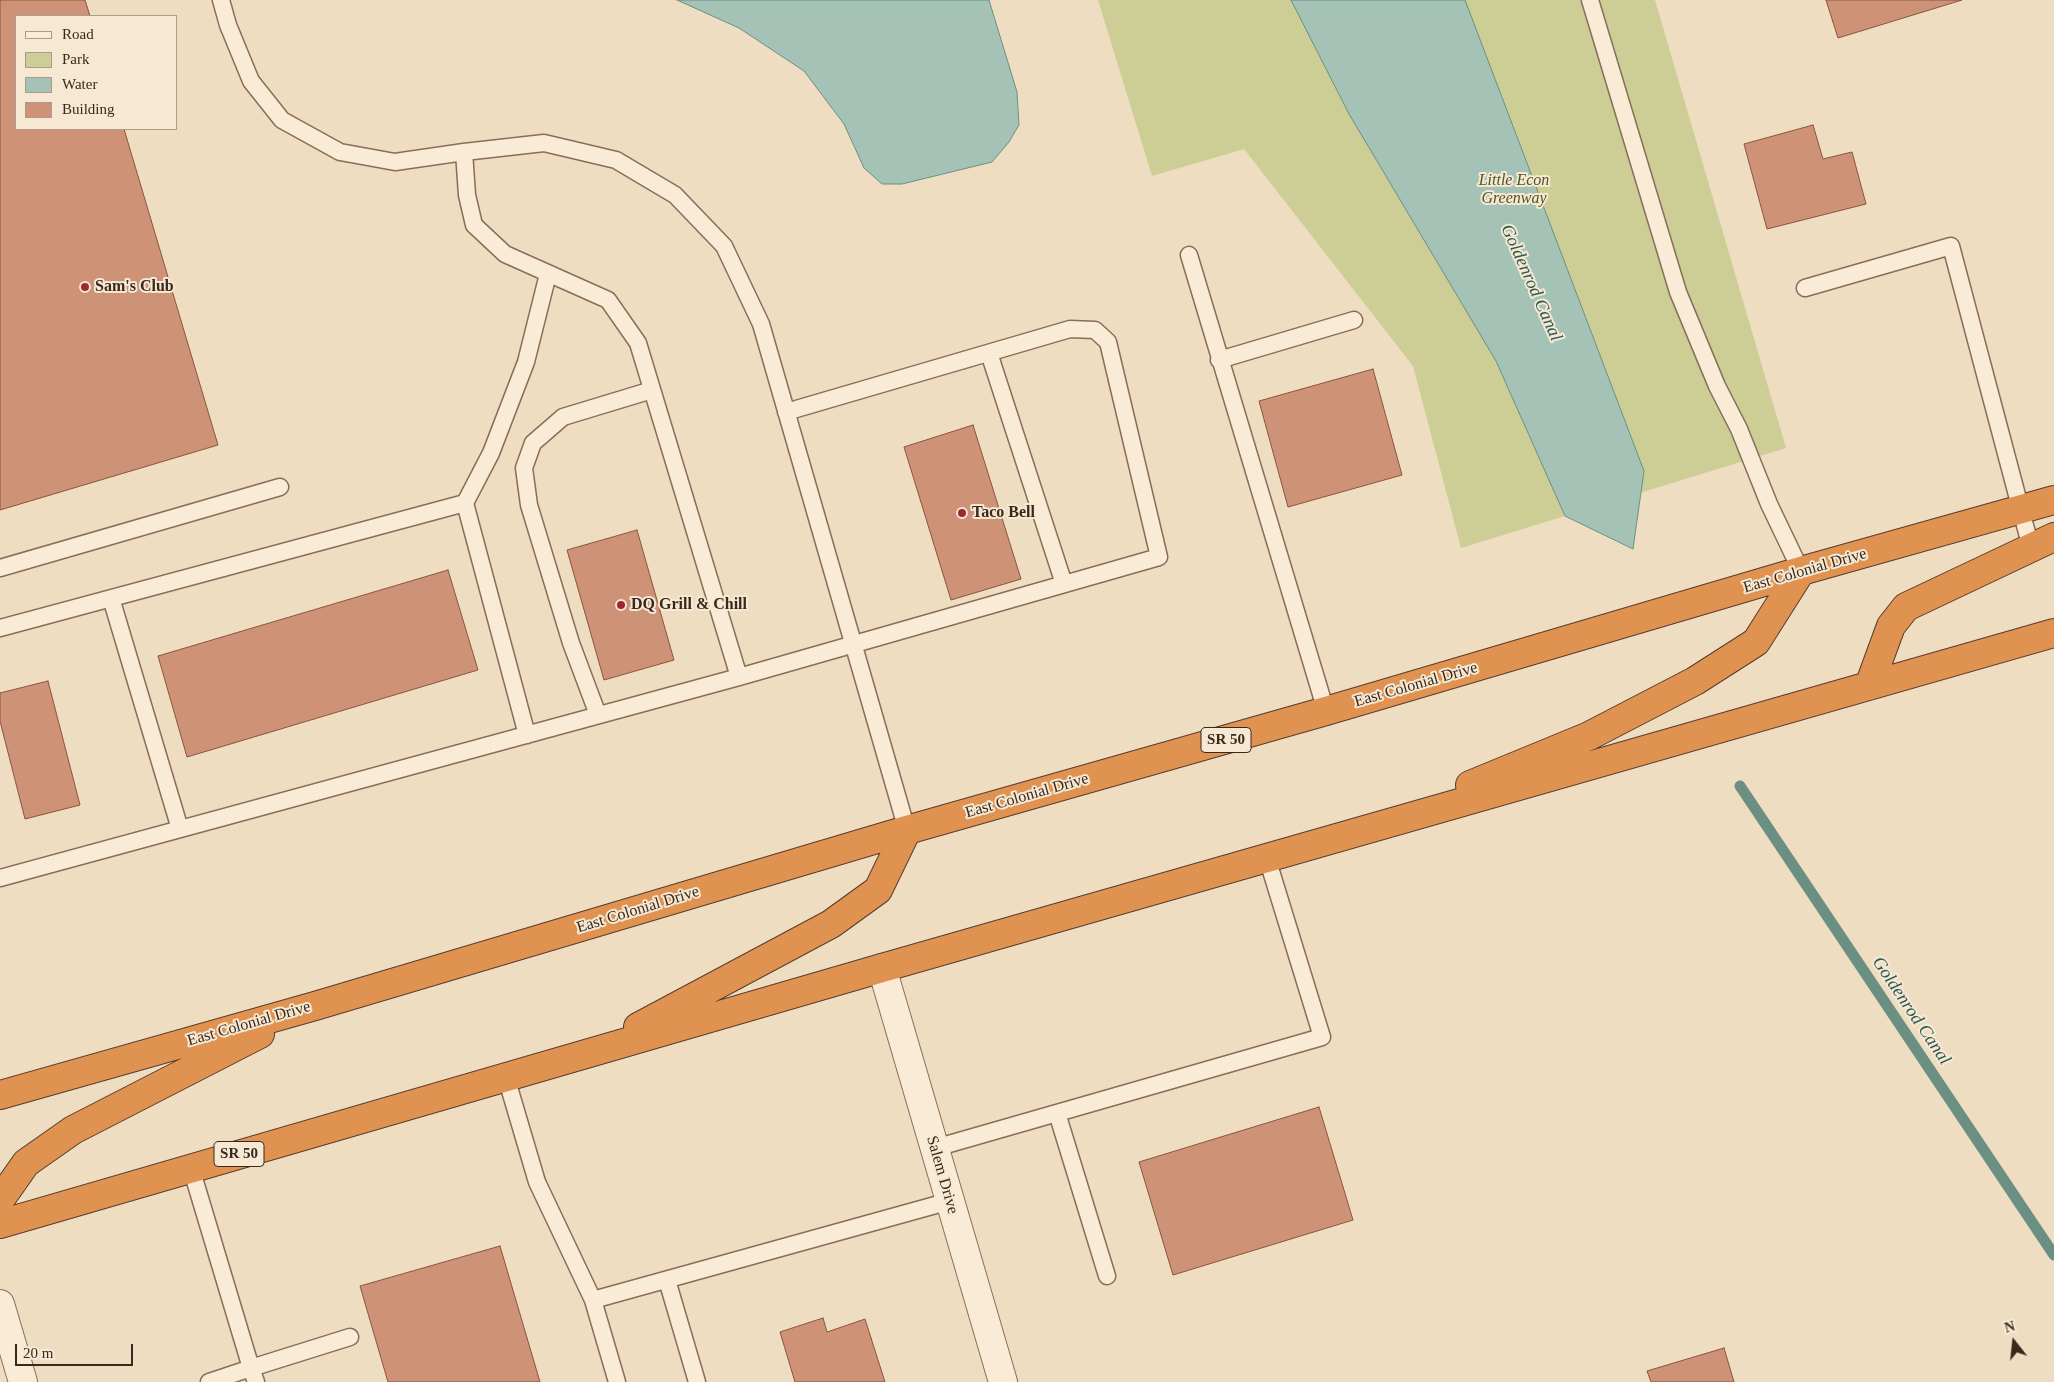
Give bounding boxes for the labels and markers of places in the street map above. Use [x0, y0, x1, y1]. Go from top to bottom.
place label: Sam's Club [95, 277, 174, 297]
marker: Sam's Club [79, 281, 91, 293]
place label: Taco Bell [972, 503, 1035, 523]
marker: Taco Bell [956, 507, 968, 519]
place label: DQ Grill & Chill [631, 595, 747, 615]
marker: DQ Grill & Chill [615, 599, 627, 611]

